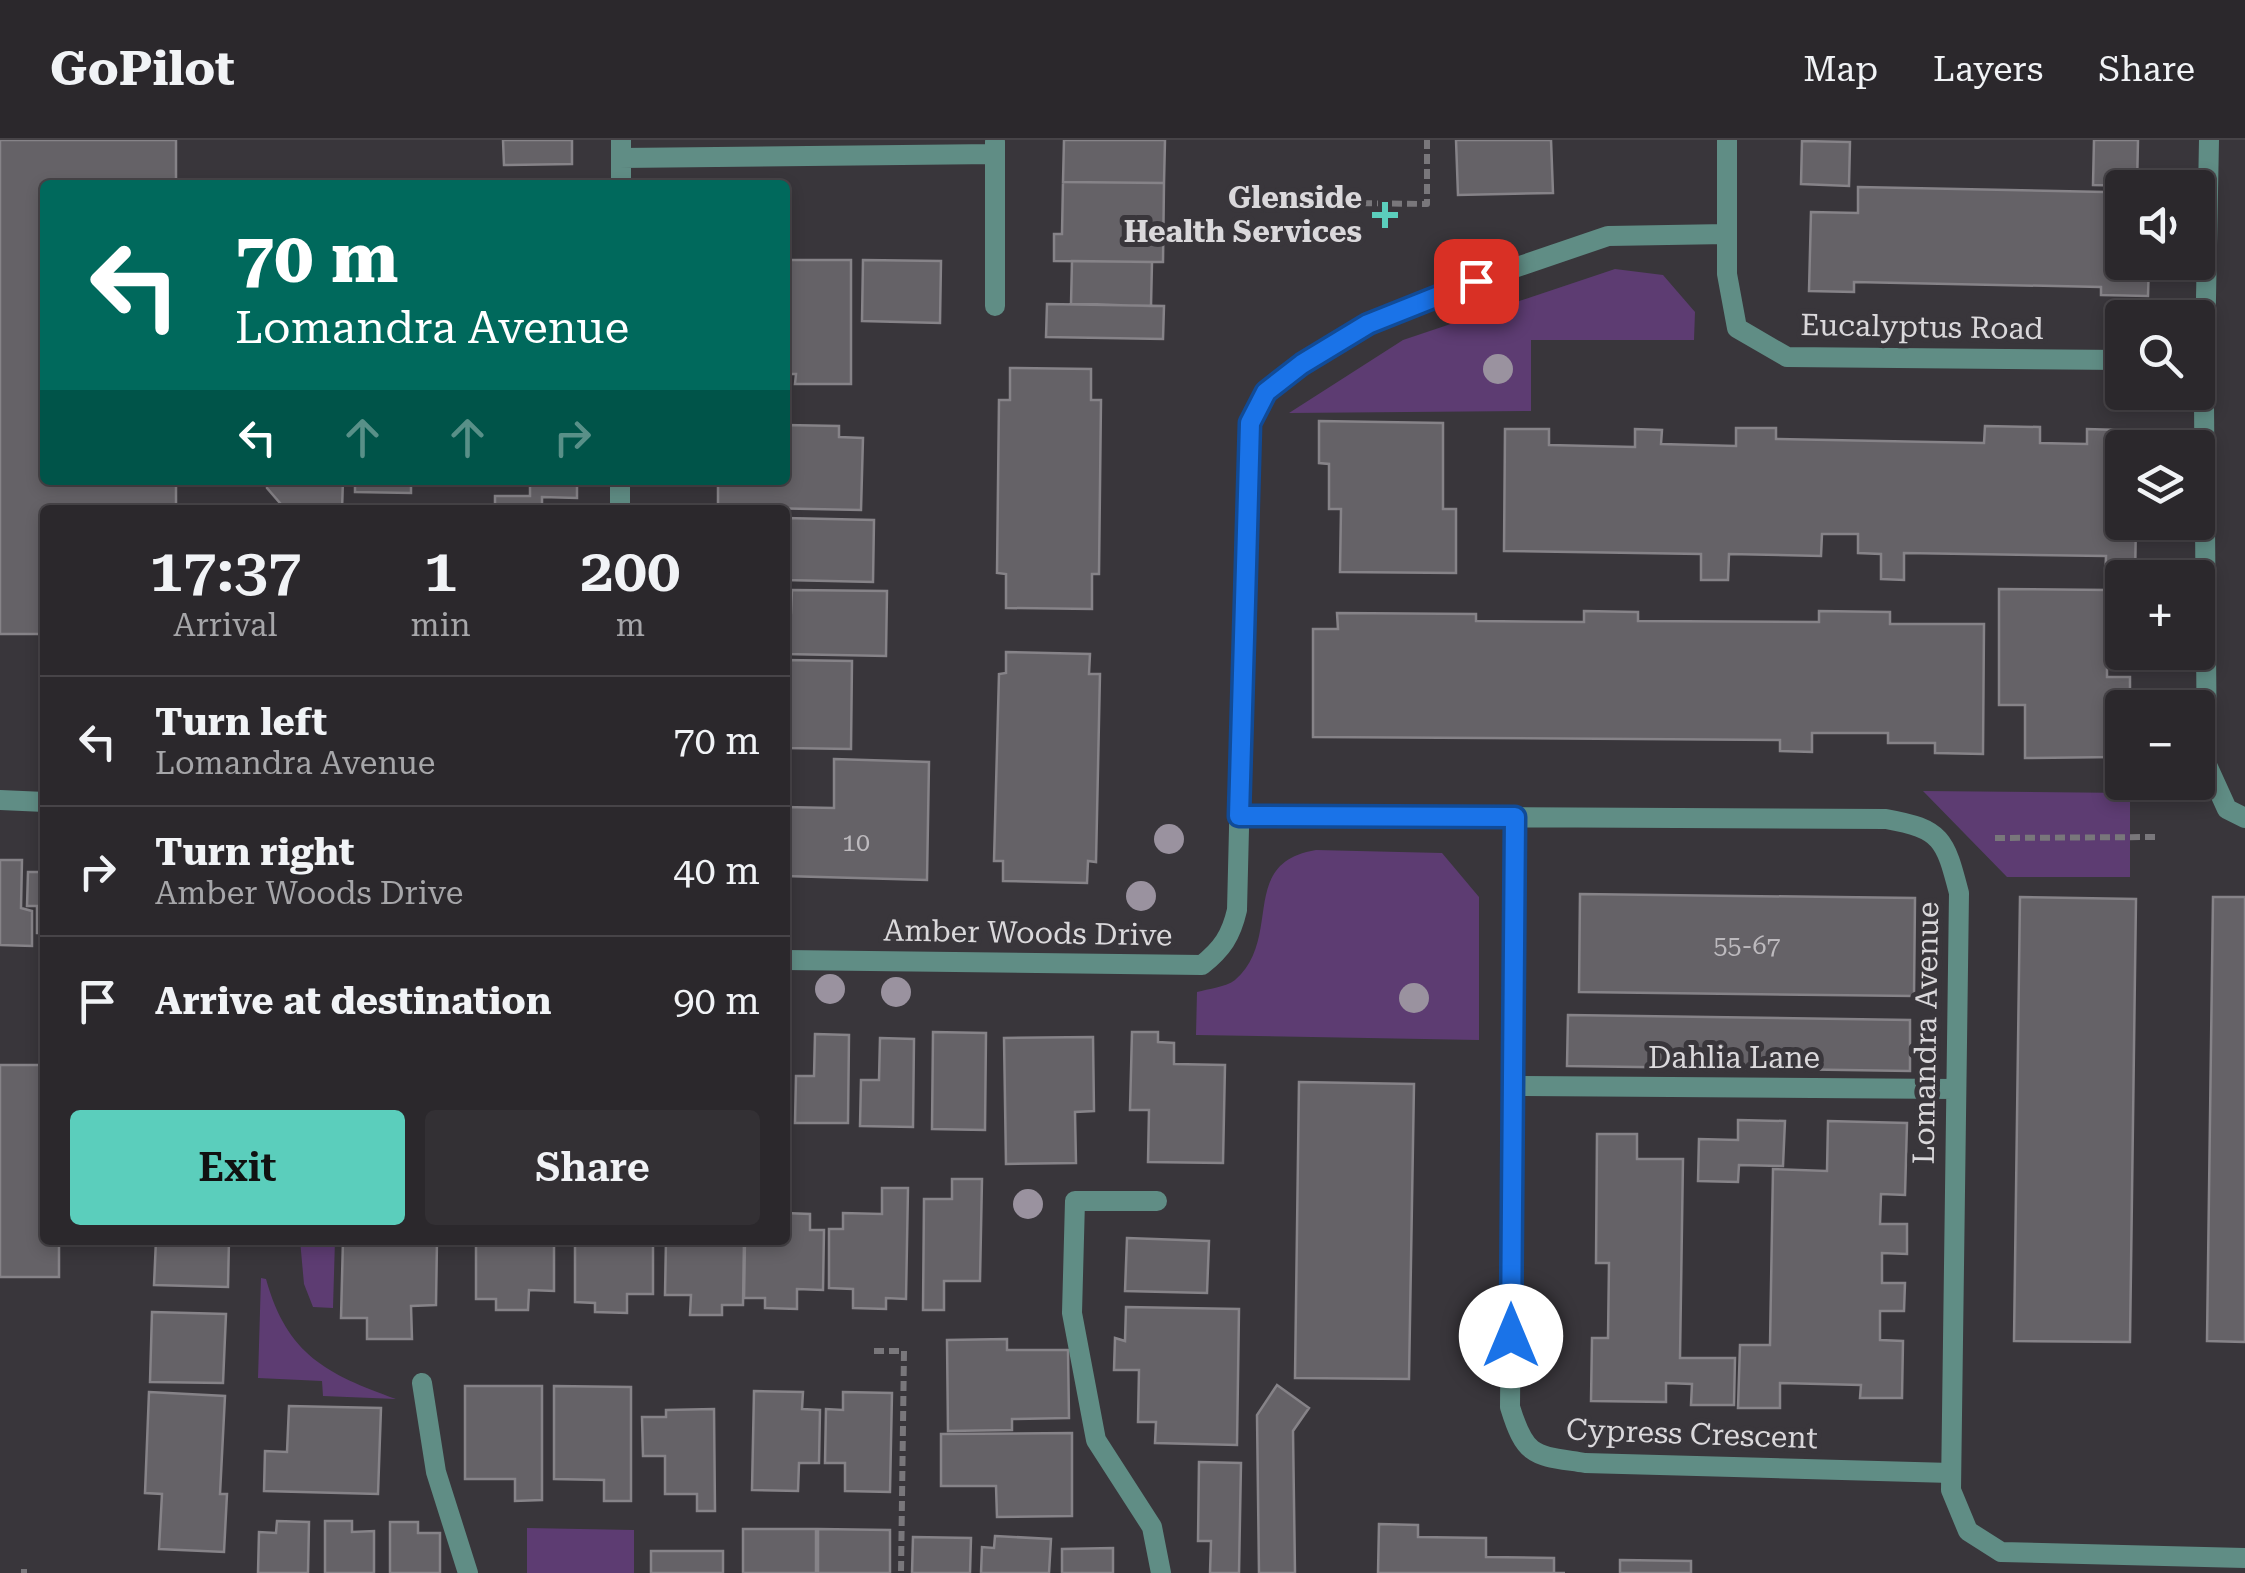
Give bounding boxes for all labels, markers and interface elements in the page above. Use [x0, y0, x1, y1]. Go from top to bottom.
text: GoPilot [50, 41, 235, 97]
text: Map [1803, 49, 1878, 90]
text: Layers [1933, 49, 2043, 90]
text: Share [2098, 49, 2195, 90]
map controls [2105, 170, 2215, 800]
button: sound [2105, 170, 2215, 280]
place label: Glenside Health Services [1124, 180, 1362, 249]
marker: Glenside Health Services [1372, 202, 1398, 228]
text: 70 m [235, 217, 399, 299]
icon: left [70, 220, 200, 350]
pin [1434, 239, 1519, 324]
icon: arrive [1449, 254, 1504, 309]
button: search [2105, 300, 2215, 410]
text: Lomandra Avenue [235, 301, 629, 354]
street label: Eucalyptus Road [1800, 307, 2044, 346]
icon: left [230, 410, 285, 465]
icon: ahead [335, 410, 390, 465]
icon: ahead [440, 410, 495, 465]
icon: right [545, 410, 600, 465]
button: layers [2105, 430, 2215, 540]
text: 17:37 [149, 535, 301, 606]
text: 1 [424, 535, 457, 606]
text: 200 [580, 535, 681, 606]
button: + [2105, 560, 2215, 670]
text: Arrival [173, 606, 277, 644]
text: min [411, 606, 471, 644]
text: m [616, 606, 645, 644]
button: − [2105, 690, 2215, 800]
text: Turn left [155, 700, 327, 744]
icon: left [70, 714, 125, 769]
text: 70 m [673, 719, 760, 763]
text: Lomandra Avenue [155, 744, 435, 782]
house number: 10 [842, 828, 870, 857]
text: Turn right [155, 830, 354, 874]
icon: right [70, 844, 125, 899]
text: 40 m [673, 849, 760, 893]
text: Amber Woods Drive [155, 874, 463, 912]
street label: Lomandra Avenue [1906, 901, 1945, 1165]
street label: Amber Woods Drive [883, 912, 1173, 953]
house number: 55-67 [1713, 931, 1781, 960]
icon: arrive [70, 974, 125, 1029]
text: Arrive at destination [155, 979, 551, 1023]
text: 90 m [673, 979, 760, 1023]
street label: Dahlia Lane [1648, 1040, 1820, 1075]
button: Exit [70, 1110, 405, 1225]
button: Share [425, 1110, 760, 1225]
position arrow [1459, 1284, 1563, 1388]
street label: Cypress Crescent [1566, 1412, 1819, 1455]

